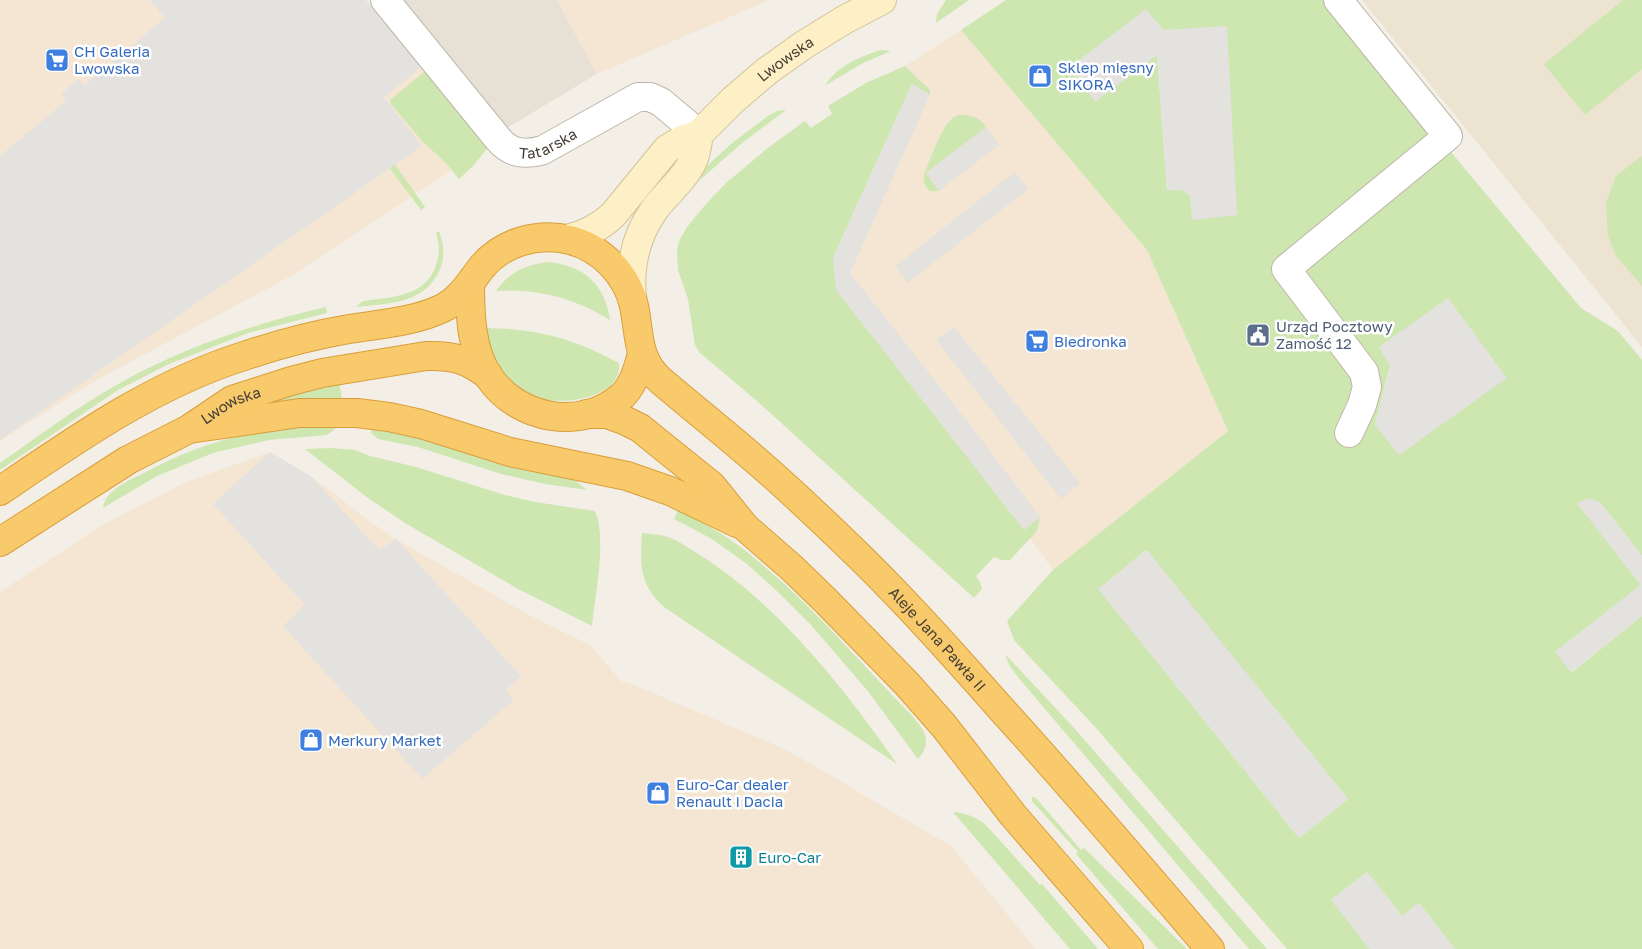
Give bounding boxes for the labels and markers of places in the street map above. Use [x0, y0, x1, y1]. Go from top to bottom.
place label: CH Galeria Lwowska [74, 42, 150, 77]
supermarket icon: CH Galeria Lwowska [44, 47, 70, 73]
place label: Sklep mięsny SIKORA [1058, 58, 1154, 93]
shop icon: Sklep mięsny SIKORA [1027, 63, 1053, 89]
place label: Urząd Pocztowy Zamość 12 [1276, 317, 1393, 352]
public building icon: Urząd Pocztowy Zamość 12 [1245, 322, 1271, 348]
supermarket icon: Biedronka [1024, 328, 1050, 354]
place label: Biedronka [1054, 332, 1127, 350]
shop icon: Merkury Market [298, 727, 324, 753]
place label: Merkury Market [328, 731, 442, 749]
place label: Euro-Car dealer Renault i Dacia [676, 775, 789, 810]
shop icon: Euro-Car dealer Renault i Dacia [645, 780, 671, 806]
building icon: Euro-Car [728, 844, 754, 870]
place label: Euro-Car [758, 848, 821, 866]

